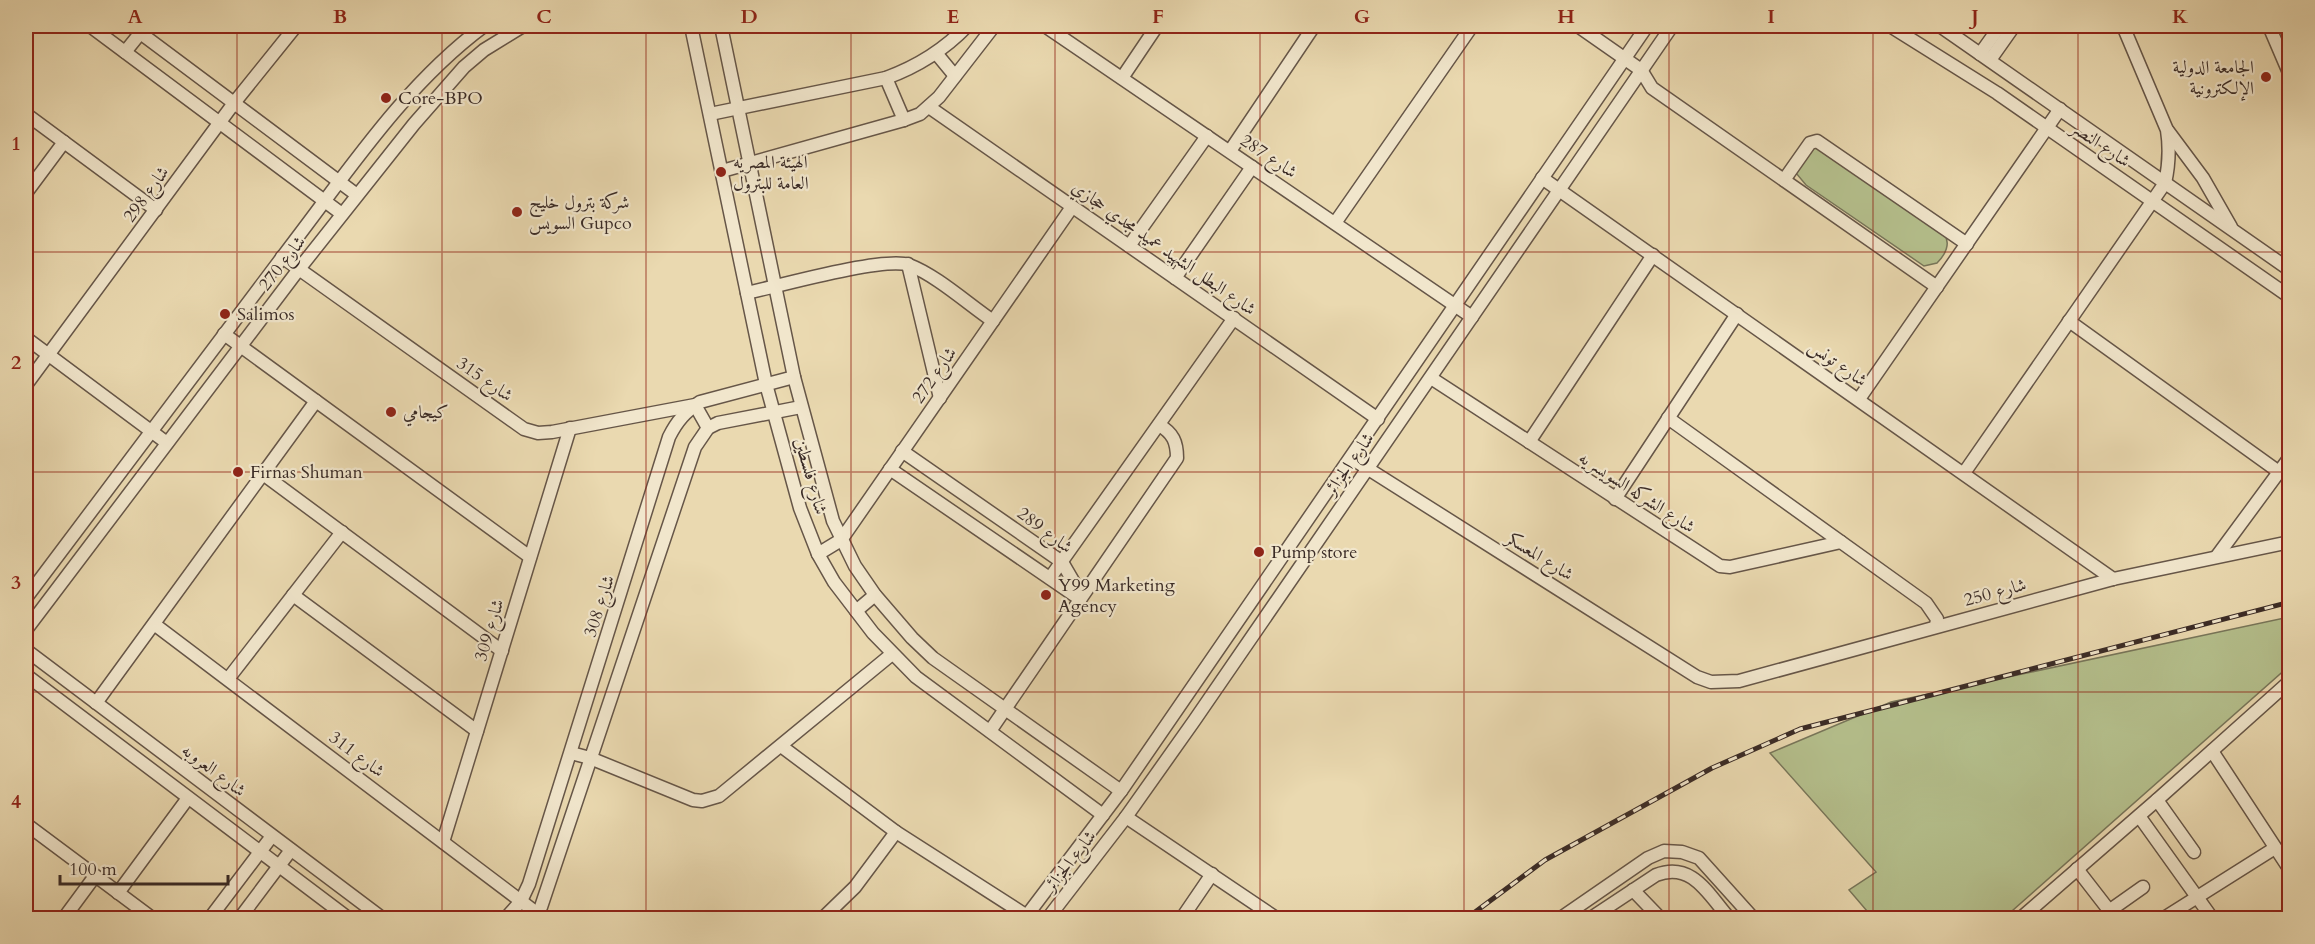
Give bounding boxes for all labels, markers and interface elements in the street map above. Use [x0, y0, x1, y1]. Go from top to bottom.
text: A [127, 3, 143, 30]
text: B [333, 3, 347, 30]
text: C [536, 3, 552, 30]
text: D [740, 3, 758, 30]
text: E [947, 3, 959, 30]
text: F [1152, 3, 1164, 30]
text: G [1354, 3, 1370, 30]
text: H [1557, 3, 1575, 30]
text: I [1767, 3, 1775, 30]
text: J [1968, 3, 1979, 30]
text: K [2172, 3, 2189, 30]
place label: الجامعة الدولية الإلكترونية [2173, 55, 2254, 101]
marker: الجامعة الدولية الإلكترونية [2259, 70, 2273, 84]
place label: Core-BPO [398, 86, 483, 111]
marker: Core-BPO [379, 91, 393, 105]
street label: شارع النصر [2063, 114, 2135, 175]
street label: شارع 287 [1234, 128, 1302, 186]
text: 1 [11, 130, 21, 157]
place label: الهيئة المصريه العامة للبترول [733, 150, 809, 196]
street label: شارع 298 [118, 161, 177, 229]
marker: الهيئة المصريه العامة للبترول [714, 165, 728, 179]
street label: شارع البطل الشهيد عميد مجدي حجازي [1065, 175, 1261, 323]
place label: شركة بترول خليج السويس Gupco [529, 190, 632, 236]
marker: شركة بترول خليج السويس Gupco [510, 205, 524, 219]
street label: شارع 270 [253, 230, 313, 297]
place label: Salimos [237, 302, 294, 327]
marker: Salimos [218, 307, 232, 321]
street label: شارع تونس [1802, 334, 1872, 394]
street label: شارع 272 [906, 342, 965, 410]
text: 2 [11, 349, 21, 376]
street label: شارع 315 [450, 351, 518, 410]
place label: كيجامي [403, 400, 449, 427]
marker: كيجامي [384, 405, 398, 419]
street label: شارع الجزائر [1317, 428, 1382, 504]
street label: شارع فلسطين [786, 435, 833, 518]
street label: شارع الشركه السويسريه [1573, 445, 1700, 541]
place label: Firnas Shuman [250, 460, 364, 485]
marker: Firnas Shuman [231, 465, 245, 479]
street label: شارع 289 [1011, 501, 1078, 561]
street label: شارع المعسكر [1499, 525, 1578, 589]
place label: Pump store [1271, 540, 1357, 565]
marker: Pump store [1252, 545, 1266, 559]
text: 3 [11, 569, 21, 596]
street label: شارع 308 [578, 572, 623, 641]
street label: شارع 250 [1961, 572, 2030, 615]
place label: Y99 Marketing Agency [1058, 573, 1176, 619]
marker: Y99 Marketing Agency [1039, 588, 1053, 602]
street label: شارع 309 [468, 596, 513, 665]
street label: شارع 311 [323, 725, 390, 785]
street label: شارع العروبه [175, 738, 251, 805]
text: 4 [11, 788, 21, 815]
street label: شارع الجزائر [1037, 825, 1104, 900]
scale bar [60, 848, 228, 886]
text: 100 m [69, 857, 117, 882]

